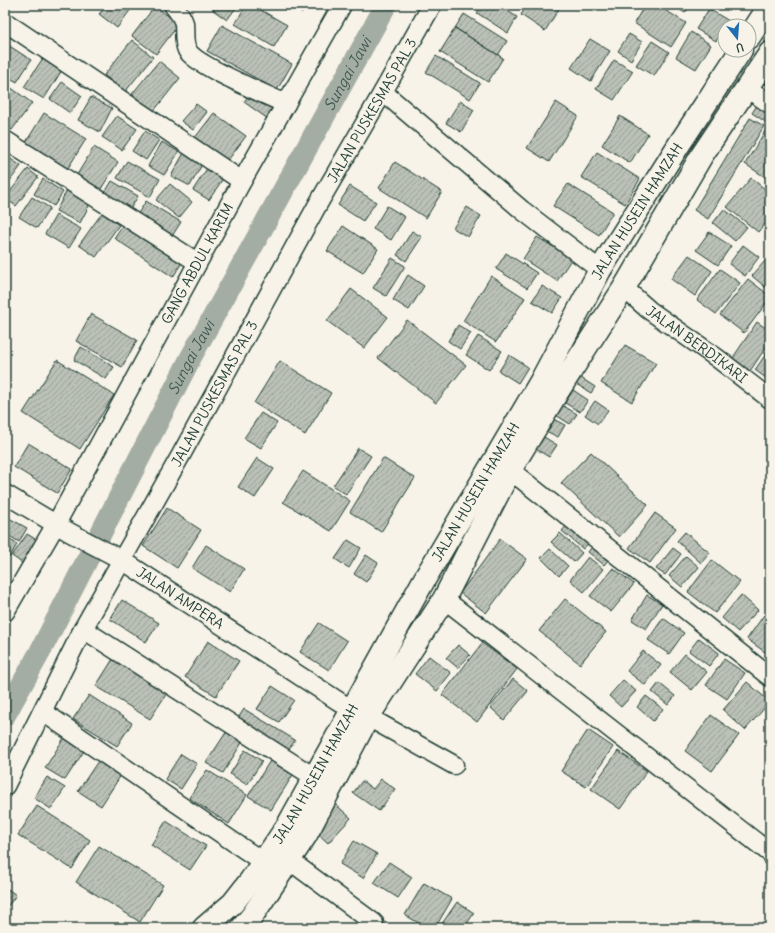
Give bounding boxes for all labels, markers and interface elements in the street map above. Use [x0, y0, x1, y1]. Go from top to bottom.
north arrow [717, 18, 757, 58]
water label: Sungai Jawi [319, 32, 376, 114]
street label: JALAN PUSKESMAS PAL 3 [323, 35, 420, 186]
text: U [734, 40, 746, 55]
street label: JALAN HUSEIN HAMZAH [588, 140, 687, 283]
street label: GANG ABDUL KARIM [157, 200, 237, 327]
street label: JALAN BERDIKARI [642, 302, 751, 387]
water label: Sungai Jawi [163, 316, 219, 398]
street label: JALAN PUSKESMAS PAL 3 [167, 317, 262, 470]
street label: JALAN HUSEIN HAMZAH [428, 419, 524, 565]
street label: JALAN AMPERA [133, 563, 227, 633]
street label: JALAN HUSEIN HAMZAH [269, 701, 363, 847]

